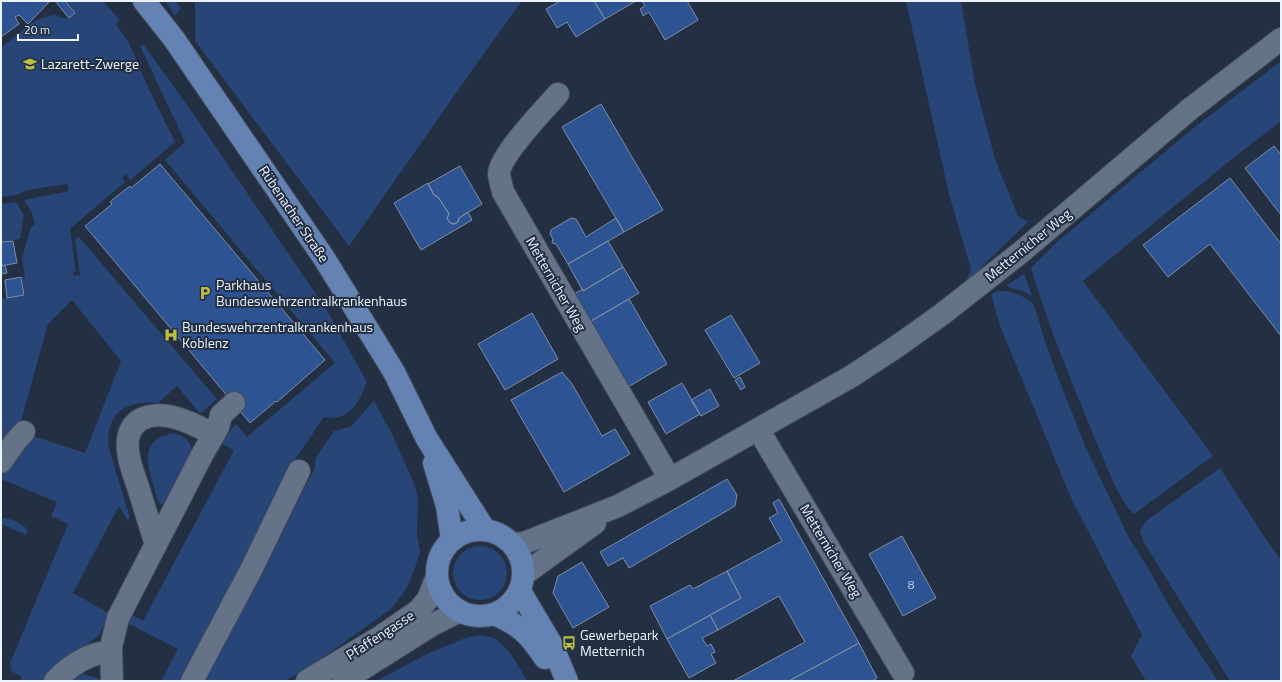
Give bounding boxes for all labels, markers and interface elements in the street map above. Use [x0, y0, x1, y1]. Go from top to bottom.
scale bar [18, 16, 78, 42]
text: 20 m [24, 20, 50, 39]
place label: Lazarett-Zwerge [41, 53, 139, 74]
school or university icon: Lazarett-Zwerge [22, 56, 38, 72]
street label: Rübenacher Straße [254, 161, 335, 266]
street label: Metternicher Weg [980, 203, 1076, 286]
street label: Metternicher Weg [521, 233, 592, 335]
place label: Parkhaus Bundeswehrzentralkrankenhaus [216, 274, 407, 311]
parking icon: Parkhaus Bundeswehrzentralkrankenhaus [197, 285, 213, 301]
place label: Bundeswehrzentralkrankenhaus Koblenz [182, 316, 373, 353]
hospital icon: Bundeswehrzentralkrankenhaus Koblenz [163, 327, 179, 343]
street label: Metternicher Weg [795, 500, 868, 602]
house number: 8 [908, 575, 915, 594]
street label: Pfaffengasse [341, 605, 418, 665]
place label: Gewerbepark Metternich [580, 624, 659, 661]
bus stop icon: Gewerbepark Metternich [561, 635, 577, 651]

